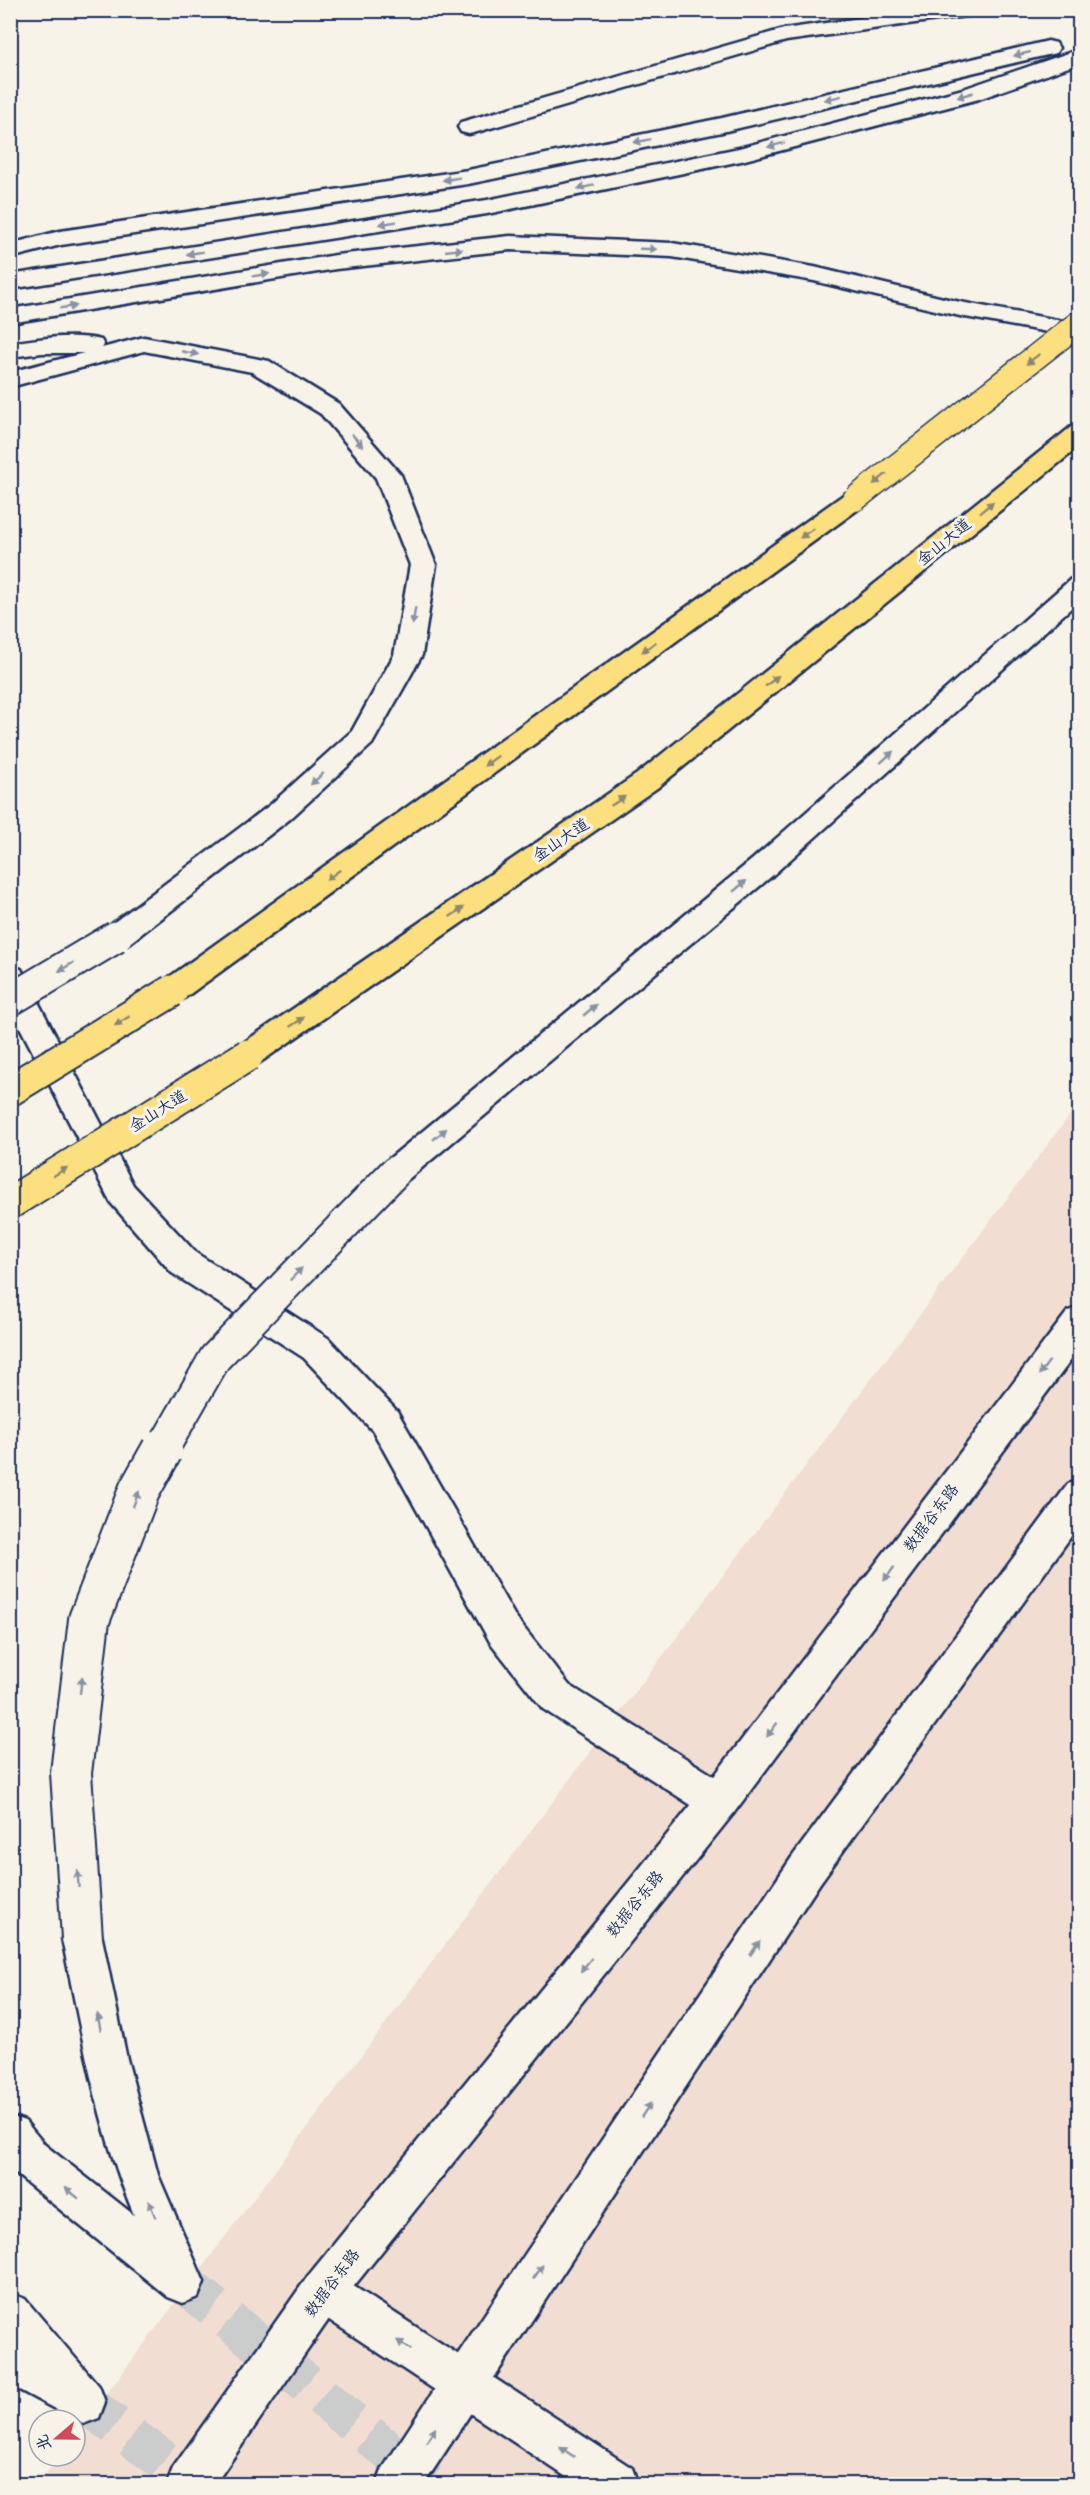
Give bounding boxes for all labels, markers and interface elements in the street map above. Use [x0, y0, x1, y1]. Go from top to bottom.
one-way arrow [1013, 49, 1032, 59]
one-way arrow [956, 91, 974, 101]
one-way arrow [823, 94, 842, 104]
one-way arrow [633, 137, 652, 146]
one-way arrow [767, 140, 785, 150]
one-way arrow [442, 175, 461, 184]
one-way arrow [577, 182, 595, 192]
one-way arrow [378, 219, 397, 228]
one-way arrow [444, 245, 463, 254]
one-way arrow [639, 245, 658, 254]
one-way arrow [186, 249, 205, 258]
one-way arrow [251, 270, 270, 279]
one-way arrow [59, 302, 78, 311]
one-way arrow [180, 349, 199, 358]
one-way arrow [1026, 352, 1041, 364]
one-way arrow [350, 432, 363, 447]
one-way arrow [872, 473, 888, 486]
one-way arrow [980, 502, 995, 514]
street label: 金山大道 [912, 513, 976, 571]
one-way arrow [800, 527, 816, 539]
one-way arrow [410, 607, 419, 626]
one-way arrow [641, 641, 657, 652]
one-way arrow [764, 675, 779, 688]
one-way arrow [879, 751, 894, 764]
one-way arrow [483, 755, 499, 767]
one-way arrow [309, 772, 324, 786]
one-way arrow [610, 795, 626, 807]
street label: 金山大道 [528, 813, 594, 867]
one-way arrow [325, 869, 341, 881]
one-way arrow [733, 880, 748, 892]
one-way arrow [449, 906, 466, 917]
one-way arrow [57, 962, 74, 972]
one-way arrow [582, 1004, 597, 1017]
one-way arrow [114, 1016, 131, 1027]
one-way arrow [288, 1016, 304, 1028]
street label: 金山大道 [125, 1085, 191, 1137]
one-way arrow [432, 1128, 448, 1141]
one-way arrow [52, 1166, 68, 1177]
one-way arrow [289, 1266, 303, 1281]
one-way arrow [1039, 1360, 1051, 1375]
street label: 数据谷东路 [898, 1479, 964, 1557]
one-way arrow [131, 1490, 141, 1508]
one-way arrow [884, 1566, 896, 1581]
one-way arrow [77, 1676, 86, 1695]
one-way arrow [766, 1721, 778, 1737]
street label: 数据谷东路 [601, 1866, 669, 1942]
one-way arrow [74, 1870, 83, 1889]
one-way arrow [749, 1940, 760, 1956]
one-way arrow [580, 1957, 593, 1972]
one-way arrow [94, 2012, 103, 2031]
one-way arrow [640, 2102, 651, 2118]
one-way arrow [64, 2187, 80, 2200]
one-way arrow [147, 2200, 156, 2218]
street label: 数据谷东路 [299, 2244, 365, 2322]
one-way arrow [532, 2265, 544, 2281]
one-way arrow [397, 2339, 413, 2351]
north arrow [27, 2408, 87, 2468]
one-way arrow [425, 2427, 436, 2443]
text: 北 [31, 2432, 57, 2454]
one-way arrow [559, 2447, 575, 2458]

